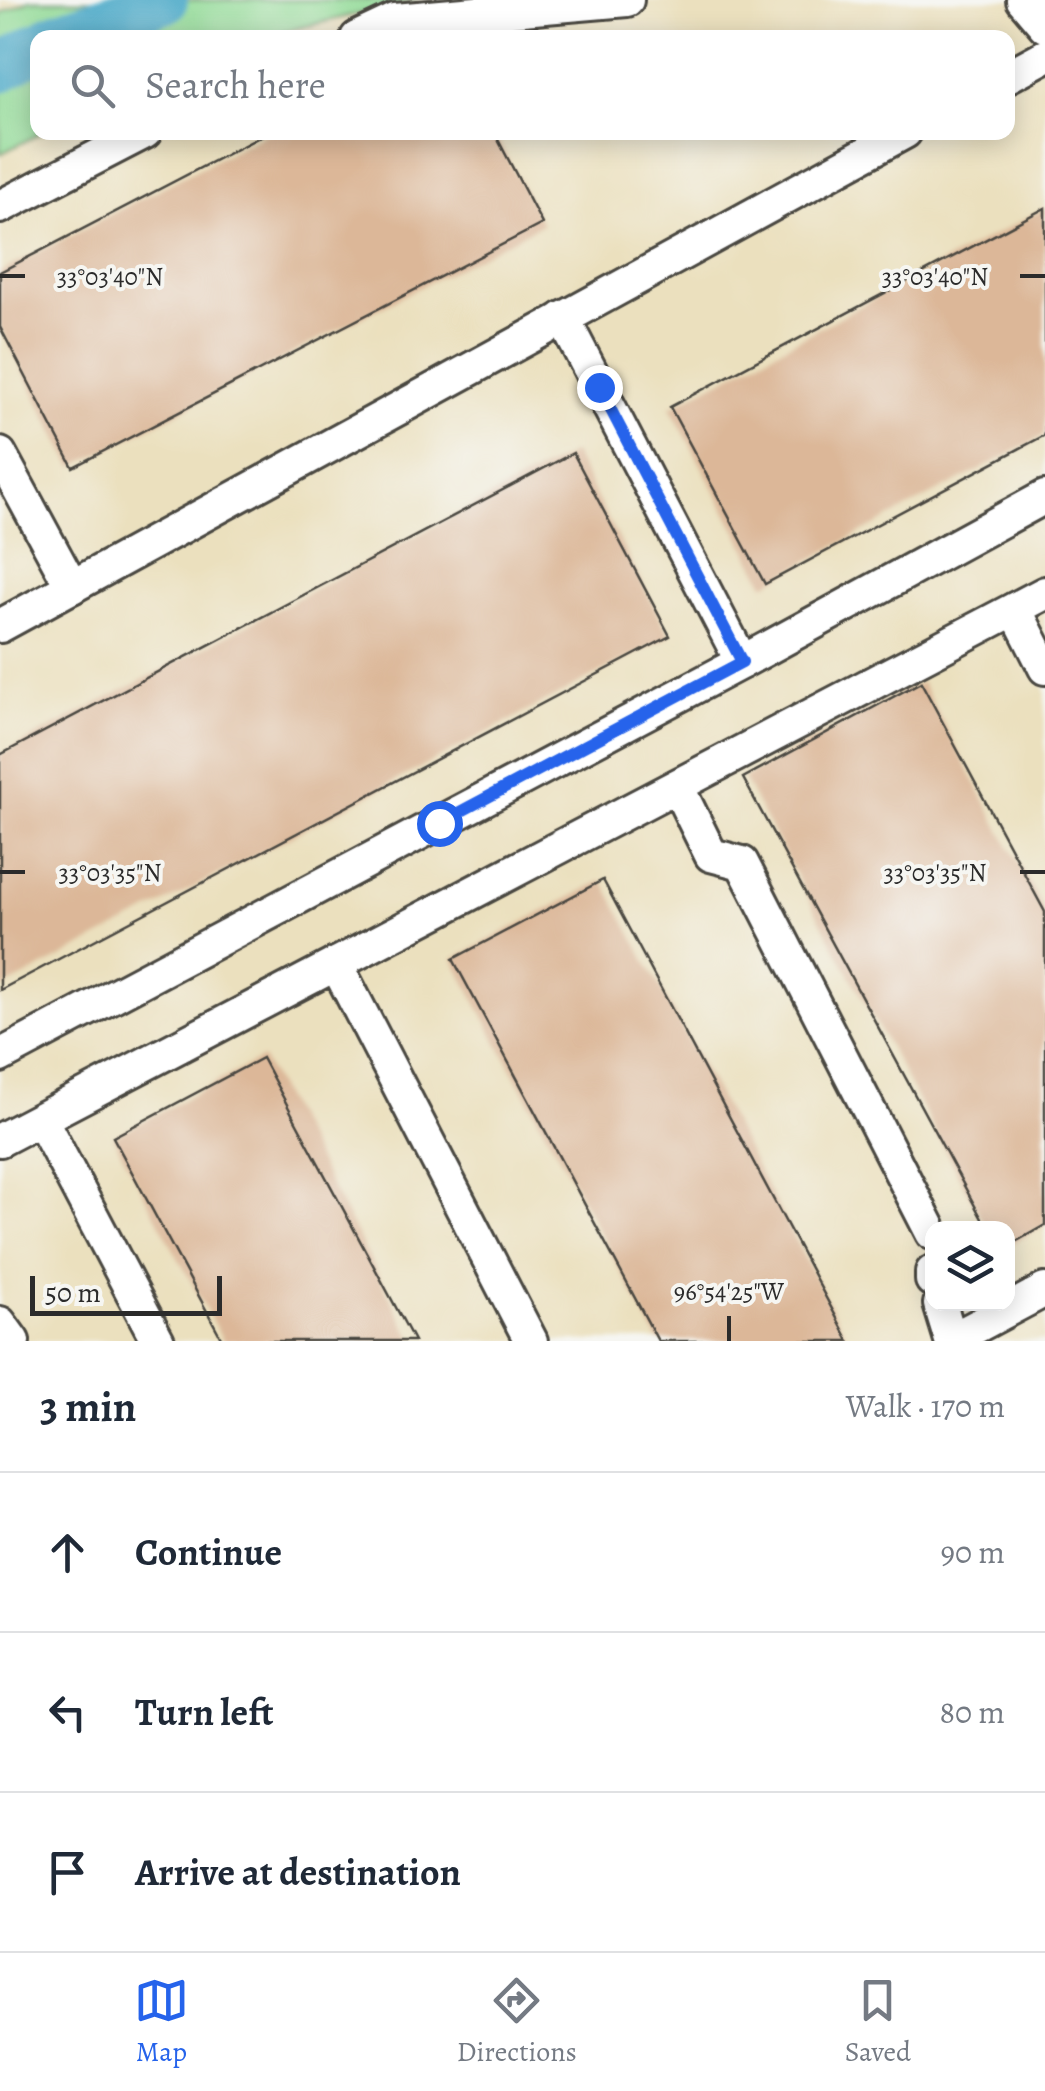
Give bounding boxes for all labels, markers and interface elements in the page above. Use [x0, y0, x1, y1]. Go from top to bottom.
search box [30, 30, 1015, 140]
icon: search [65, 58, 120, 113]
text: Search here [145, 59, 326, 111]
text: 33°03'40"N [57, 260, 163, 294]
text: 33°03'40"N [882, 260, 988, 294]
route end [577, 365, 623, 411]
route start [417, 801, 463, 847]
text: 33°03'35"N [58, 856, 162, 890]
text: 33°03'35"N [883, 856, 987, 890]
map controls [925, 1221, 1015, 1311]
button: layers [925, 1221, 1015, 1311]
scale bar [30, 1271, 222, 1316]
text: 50 m [45, 1274, 101, 1312]
text: 96°54'25"W [674, 1275, 785, 1309]
text: 3 min [40, 1378, 136, 1435]
text: Walk · 170 m [846, 1384, 1005, 1428]
icon: ahead [40, 1525, 95, 1580]
text: Continue [135, 1526, 282, 1578]
text: 90 m [940, 1530, 1005, 1574]
icon: left [40, 1685, 95, 1740]
text: Turn left [135, 1686, 274, 1738]
text: 80 m [939, 1690, 1005, 1734]
icon: arrive [40, 1845, 95, 1900]
text: Arrive at destination [135, 1846, 461, 1898]
tab: Map [134, 1973, 189, 2071]
tab: Directions [457, 1973, 577, 2071]
tab: Saved [845, 1973, 911, 2071]

